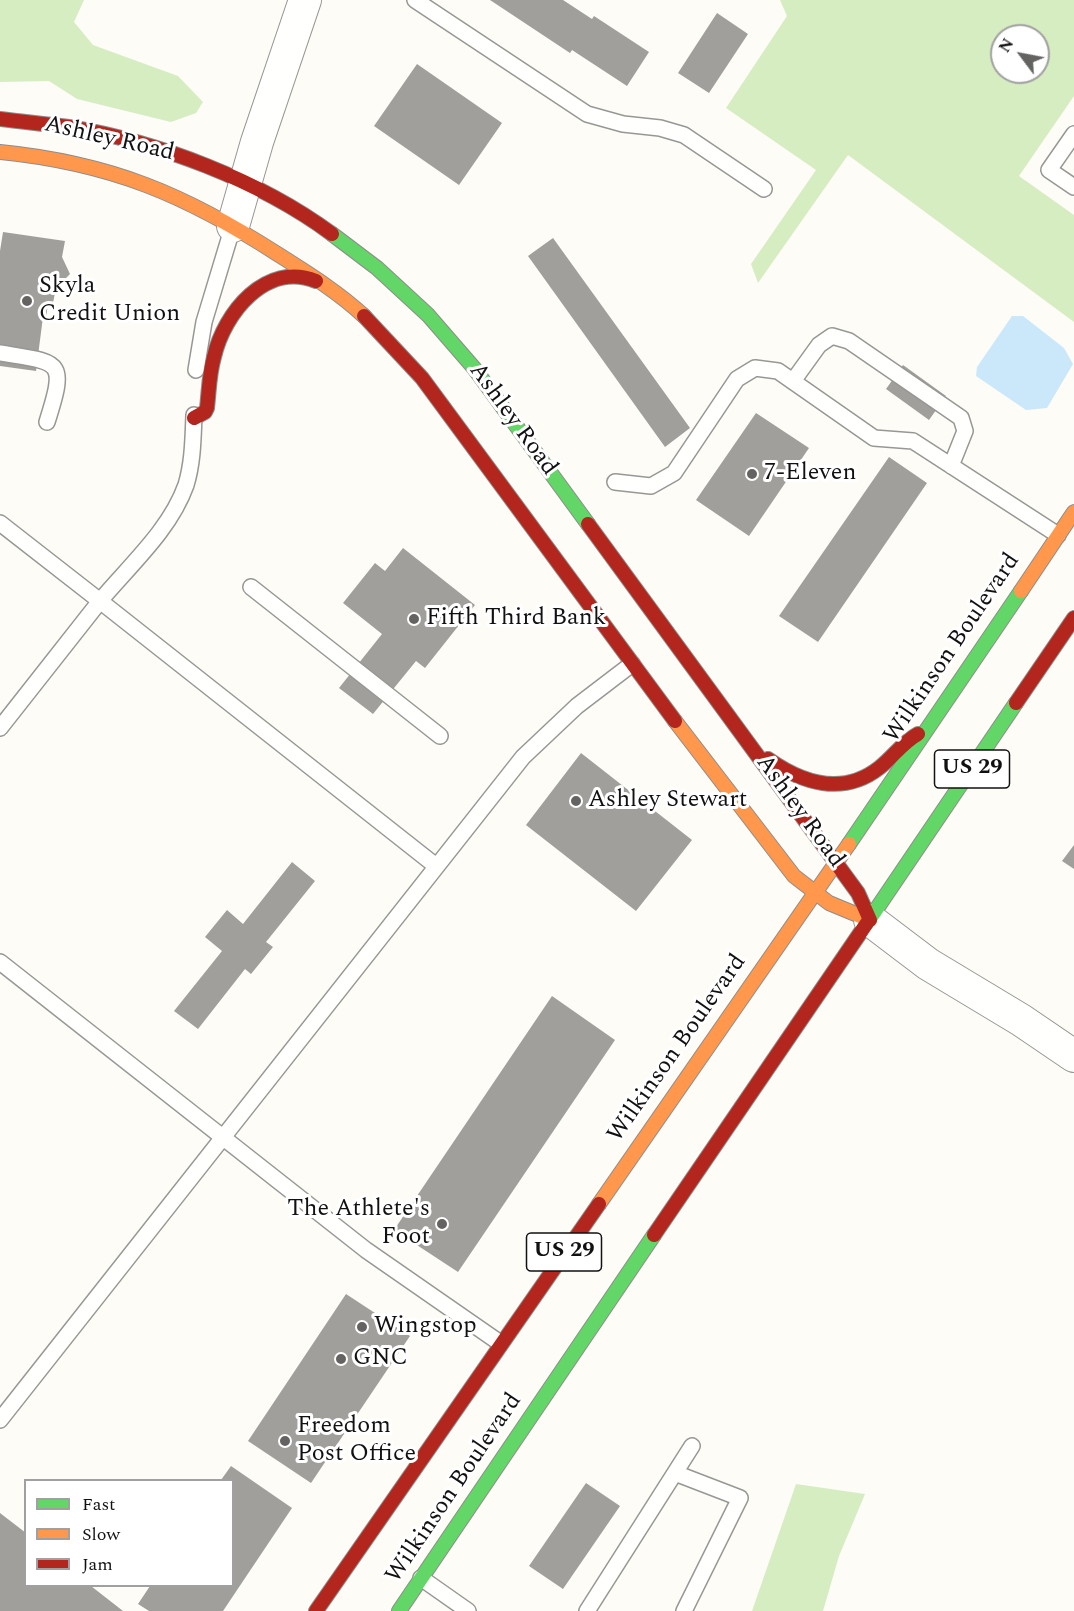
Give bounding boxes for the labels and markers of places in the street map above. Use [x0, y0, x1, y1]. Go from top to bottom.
place label: Skyla Credit Union [39, 273, 180, 329]
marker: Skyla Credit Union [20, 294, 34, 308]
place label: 7-Eleven [764, 460, 856, 488]
marker: 7-Eleven [745, 467, 759, 481]
place label: Fifth Third Bank [426, 605, 606, 633]
marker: Fifth Third Bank [407, 612, 421, 626]
place label: Ashley Stewart [588, 787, 747, 815]
marker: Ashley Stewart [569, 794, 583, 808]
place label: The Athlete's Foot [287, 1196, 430, 1252]
marker: The Athlete's Foot [435, 1217, 449, 1231]
place label: Wingstop [374, 1313, 477, 1341]
marker: Wingstop [355, 1320, 369, 1334]
place label: GNC [353, 1345, 408, 1373]
marker: GNC [334, 1352, 348, 1366]
place label: Freedom Post Office [297, 1413, 416, 1469]
marker: Freedom Post Office [278, 1434, 292, 1448]

